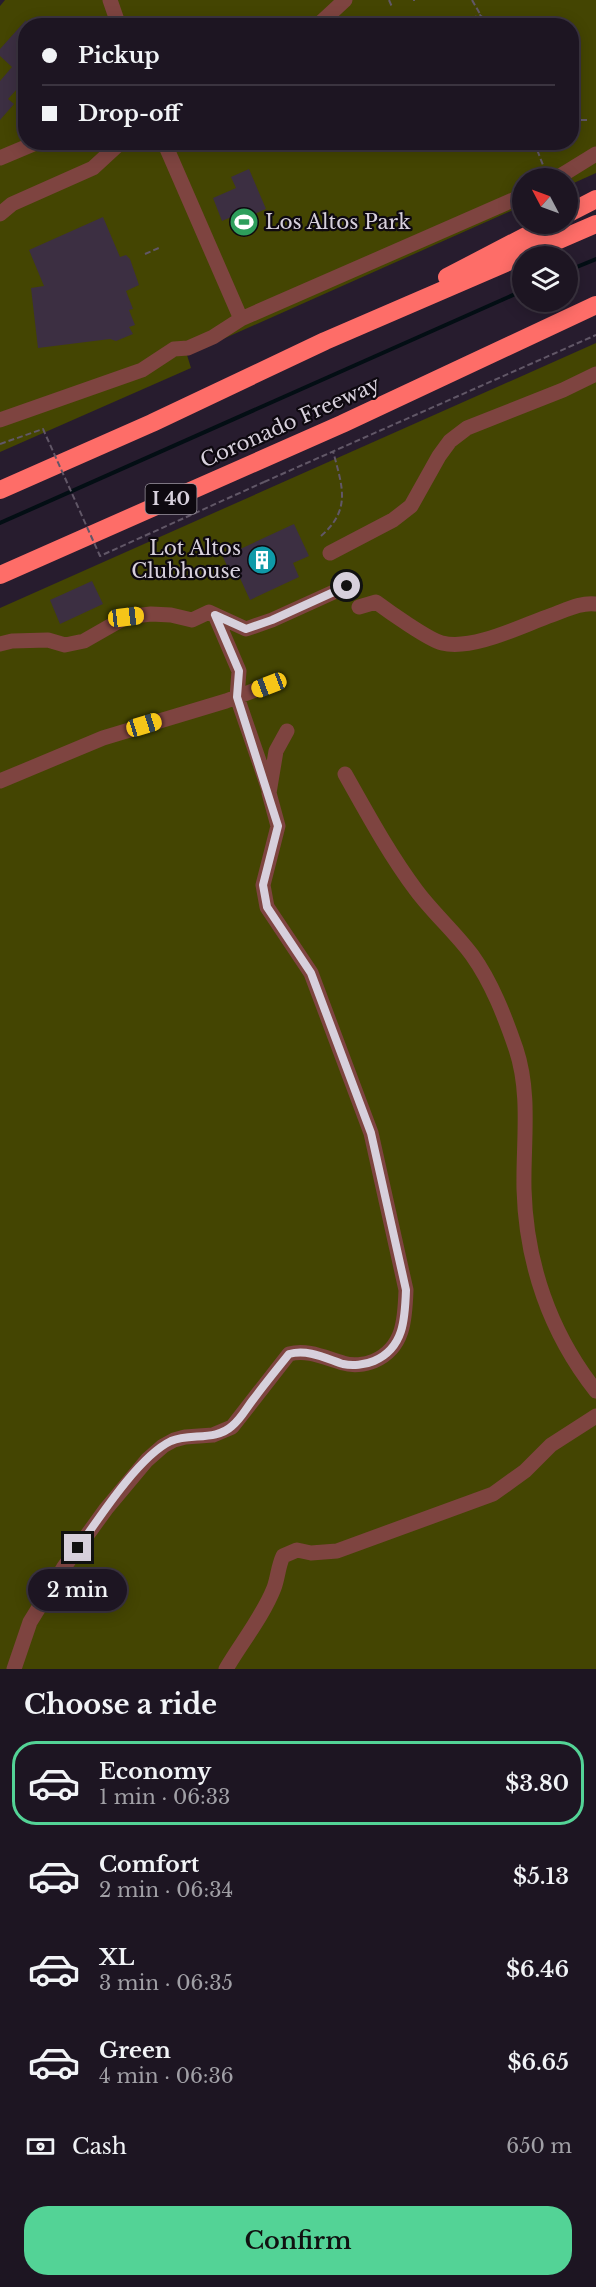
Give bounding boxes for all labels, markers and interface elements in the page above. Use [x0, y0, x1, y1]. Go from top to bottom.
text: Pickup [78, 42, 160, 69]
text: Drop-off [78, 100, 180, 127]
north arrow [512, 168, 578, 234]
map controls [512, 168, 578, 312]
sports icon: Los Altos Park [228, 206, 260, 238]
place label: Los Altos Park [265, 210, 411, 234]
button: layers [512, 246, 578, 312]
street label: Coronado Freeway [196, 371, 384, 472]
road number: I 40 [146, 484, 196, 514]
place label: Lot Altos Clubhouse [131, 536, 241, 583]
building icon: Lot Altos Clubhouse [246, 544, 278, 576]
route start [333, 572, 360, 599]
car [107, 606, 145, 628]
car [249, 670, 289, 700]
car [124, 711, 164, 739]
route end [64, 1534, 91, 1561]
callout: 2 min [28, 1569, 128, 1611]
text: 2 min [47, 1578, 108, 1602]
text: Choose a ride [24, 1688, 217, 1721]
icon: car [27, 1756, 81, 1810]
text: Economy [99, 1758, 211, 1785]
text: $3.80 [505, 1770, 569, 1797]
text: 1 min · 06:33 [99, 1785, 230, 1809]
icon: car [27, 1849, 81, 1903]
text: Comfort [99, 1851, 199, 1878]
text: $5.13 [513, 1863, 569, 1890]
text: 2 min · 06:34 [99, 1878, 233, 1902]
icon: car [27, 1942, 81, 1996]
text: XL [99, 1944, 134, 1971]
text: $6.46 [506, 1956, 569, 1983]
text: 3 min · 06:35 [99, 1971, 233, 1995]
icon: car [27, 2035, 81, 2089]
text: Green [99, 2037, 171, 2064]
text: $6.65 [507, 2049, 569, 2076]
text: 4 min · 06:36 [99, 2064, 234, 2088]
icon: cash [24, 2130, 57, 2163]
text: Cash [72, 2133, 127, 2160]
text: 650 m [506, 2134, 572, 2158]
button: Confirm [24, 2206, 572, 2275]

